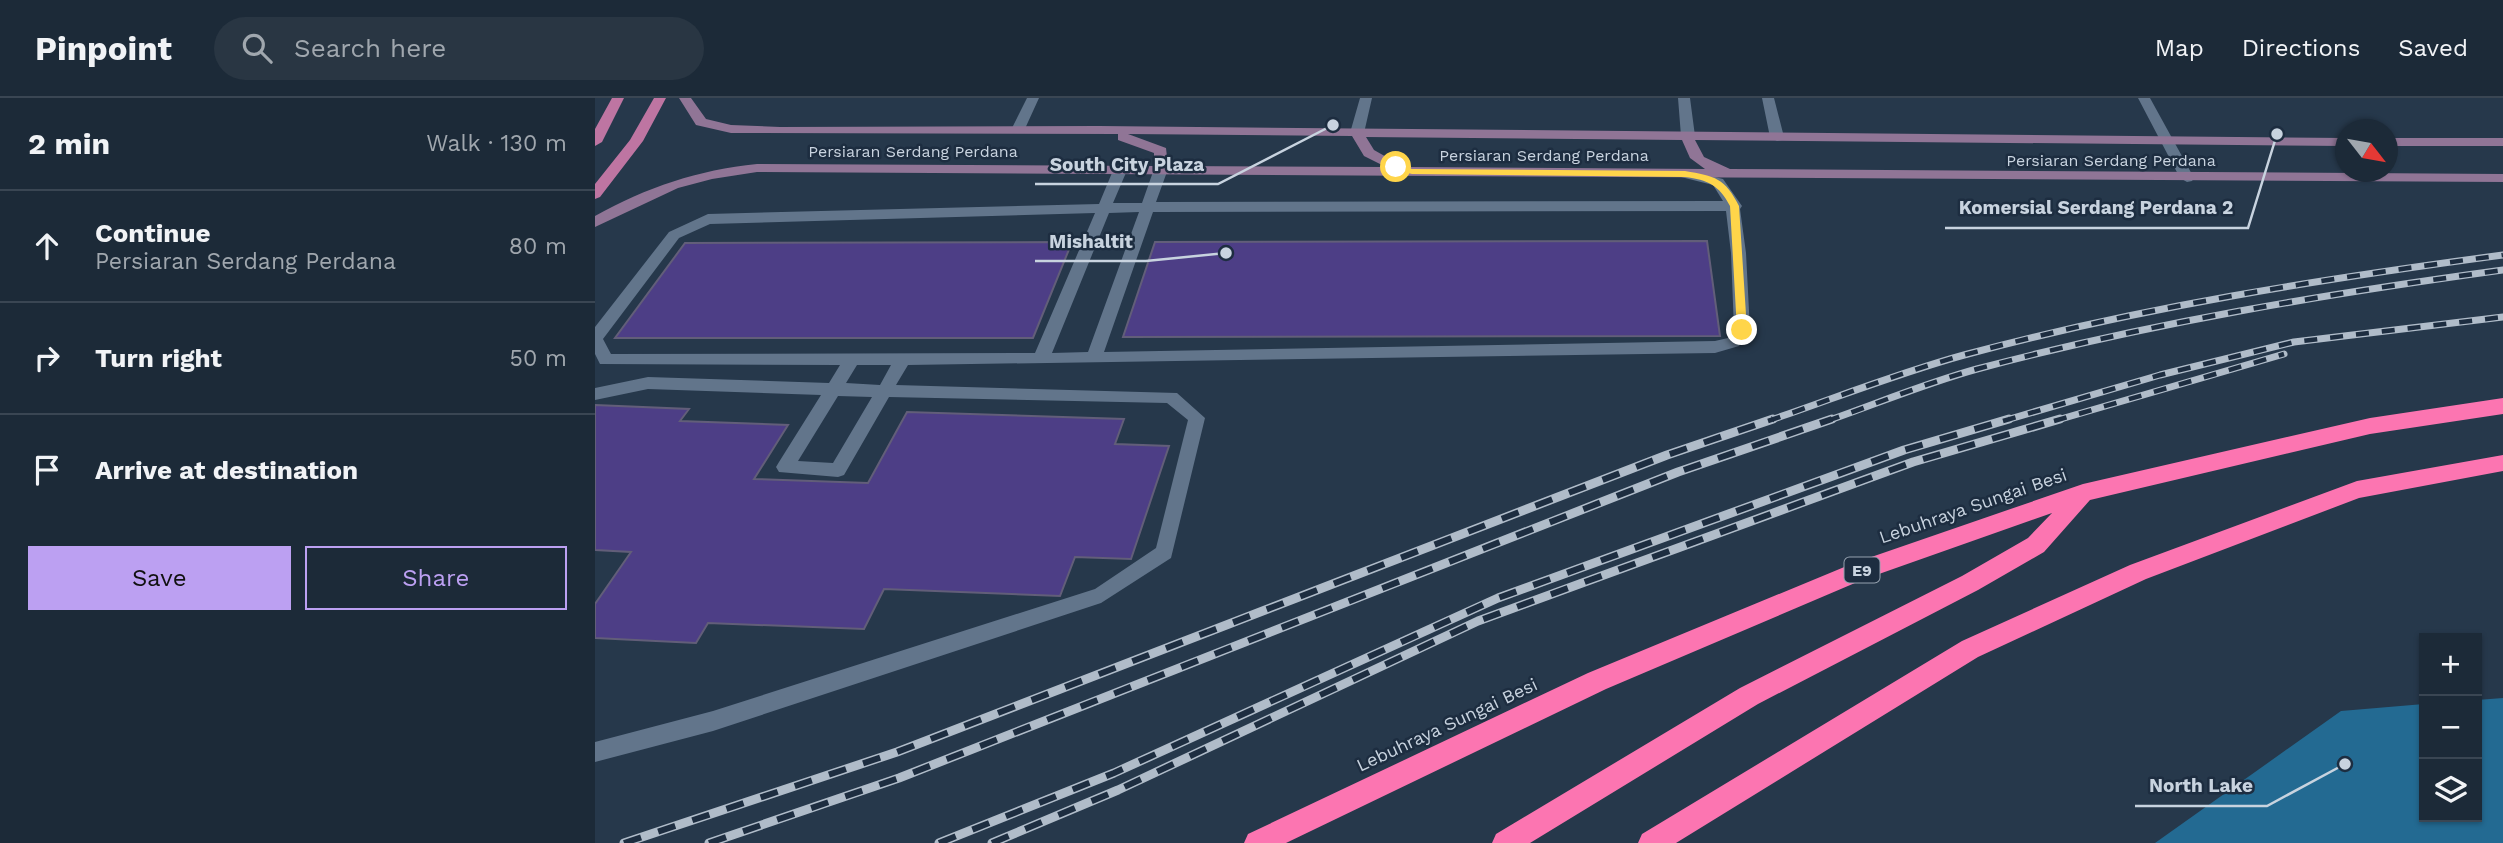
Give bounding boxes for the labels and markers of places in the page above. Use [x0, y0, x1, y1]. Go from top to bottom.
callout: South City Plaza [1035, 144, 1218, 184]
callout: Komersial Serdang Perdana 2 [1945, 188, 2248, 228]
callout: Mishaltit [1035, 221, 1146, 261]
callout: North Lake [2135, 766, 2267, 806]

